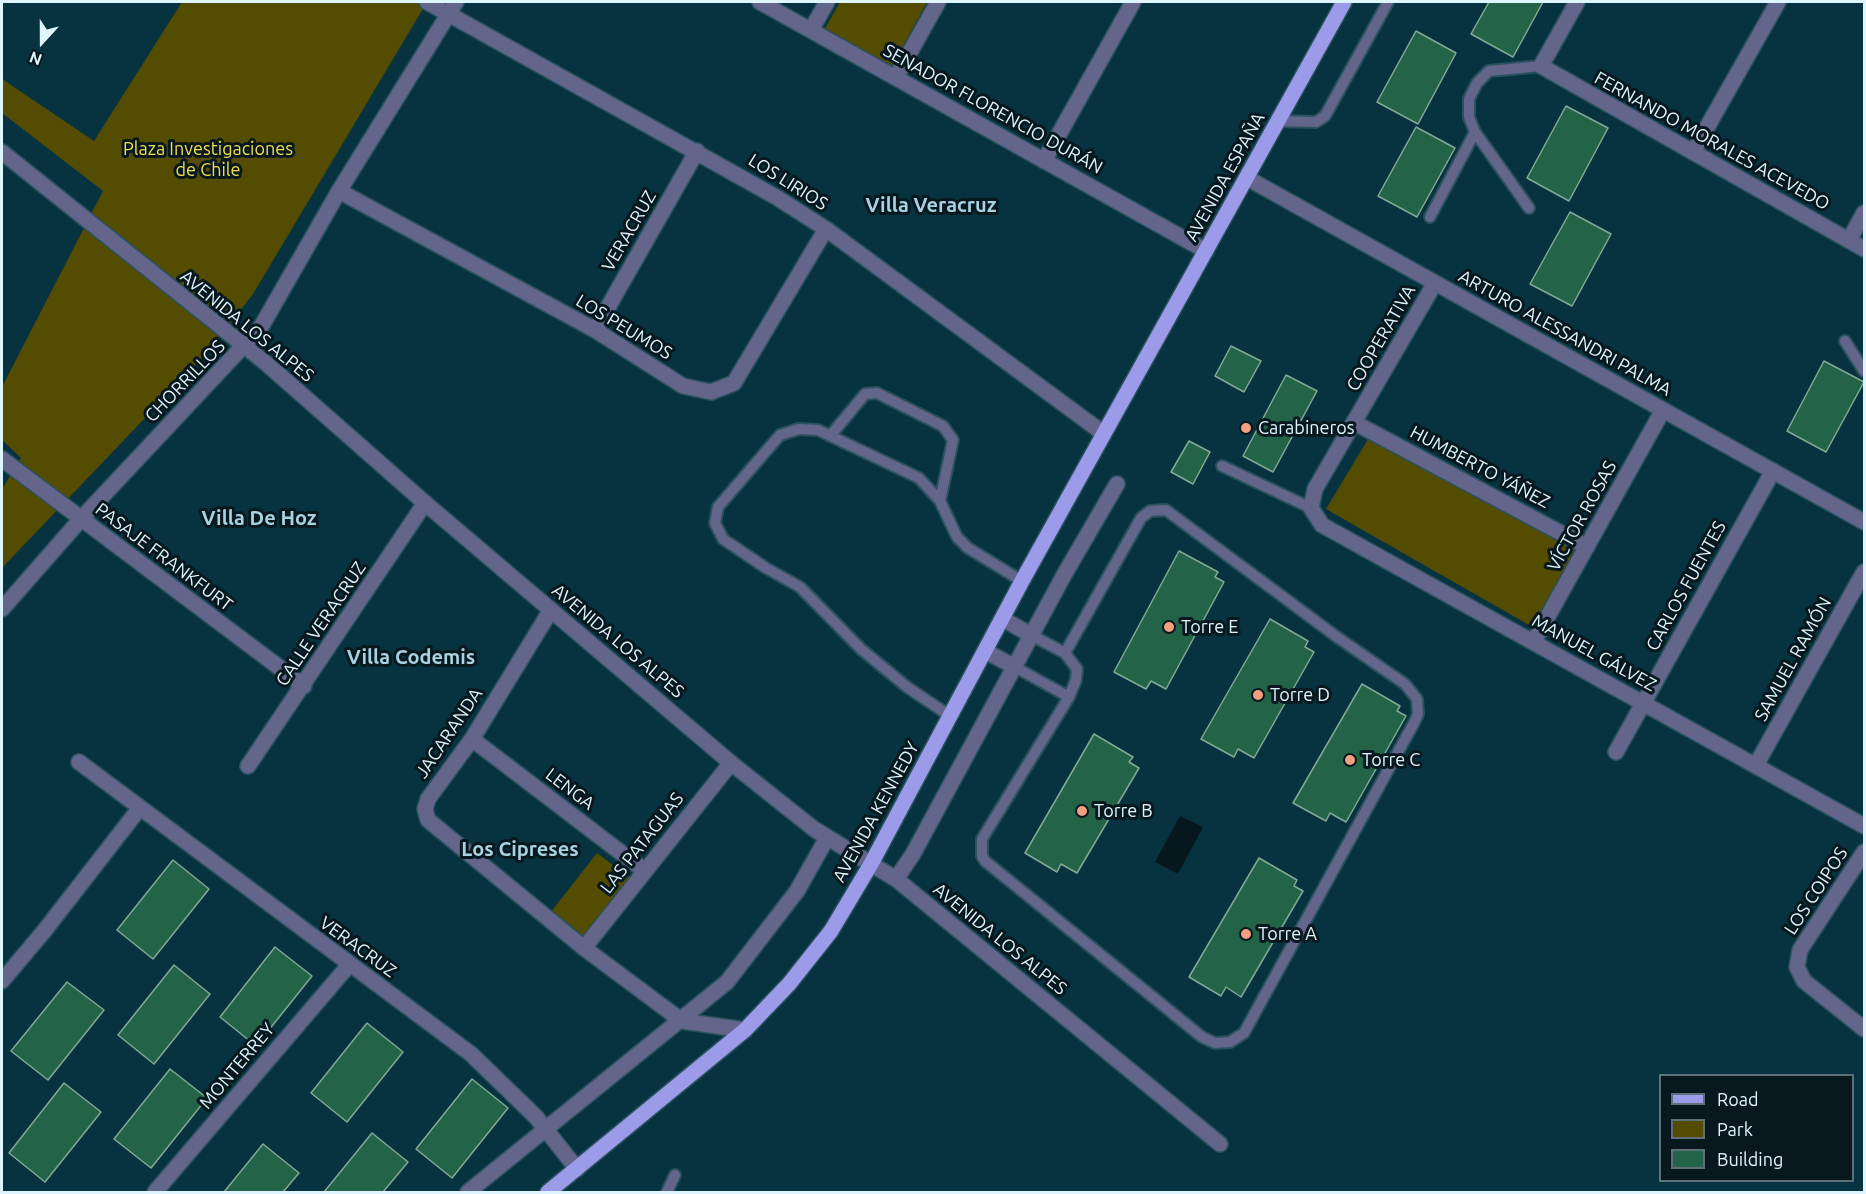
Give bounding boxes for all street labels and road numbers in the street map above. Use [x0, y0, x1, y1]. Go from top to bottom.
street label: SENADOR FLORENCIO DURÁN [880, 40, 1106, 178]
street label: FERNANDO MORALES ACEVEDO [1591, 67, 1833, 215]
street label: AVENIDA ESPAÑA [1181, 109, 1269, 245]
street label: LOS LIRIOS [744, 149, 832, 215]
street label: VERACRUZ [597, 187, 661, 275]
street label: ARTURO ALESSANDRI PALMA [1455, 265, 1675, 401]
street label: AVENIDA LOS ALPES [176, 266, 318, 386]
street label: COOPERATIVA [1342, 281, 1420, 395]
street label: LOS PEUMOS [572, 290, 676, 364]
street label: CHORRILLOS [140, 335, 230, 427]
street label: HUMBERTO YÁÑEZ [1406, 421, 1554, 513]
street label: VÍCTOR ROSAS [1543, 457, 1621, 575]
street label: PASAJE FRANKFURT [91, 498, 237, 616]
street label: CARLOS FUENTES [1641, 517, 1731, 655]
street label: CALLE VERACRUZ [271, 558, 371, 690]
street label: AVENIDA LOS ALPES [548, 580, 688, 702]
street label: SAMUEL RAMÓN [1750, 593, 1836, 725]
street label: MANUEL GÁLVEZ [1528, 610, 1660, 696]
street label: JACARANDA [411, 684, 487, 782]
street label: AVENIDA KENNEDY [828, 738, 924, 886]
street label: LENGA [541, 764, 599, 814]
street label: LAS PATAGUAS [596, 788, 688, 898]
street label: LOS COIPOS [1780, 843, 1852, 939]
street label: AVENIDA LOS ALPES [929, 879, 1071, 999]
street label: VERACRUZ [315, 912, 401, 982]
street label: MONTERREY [195, 1019, 279, 1113]

